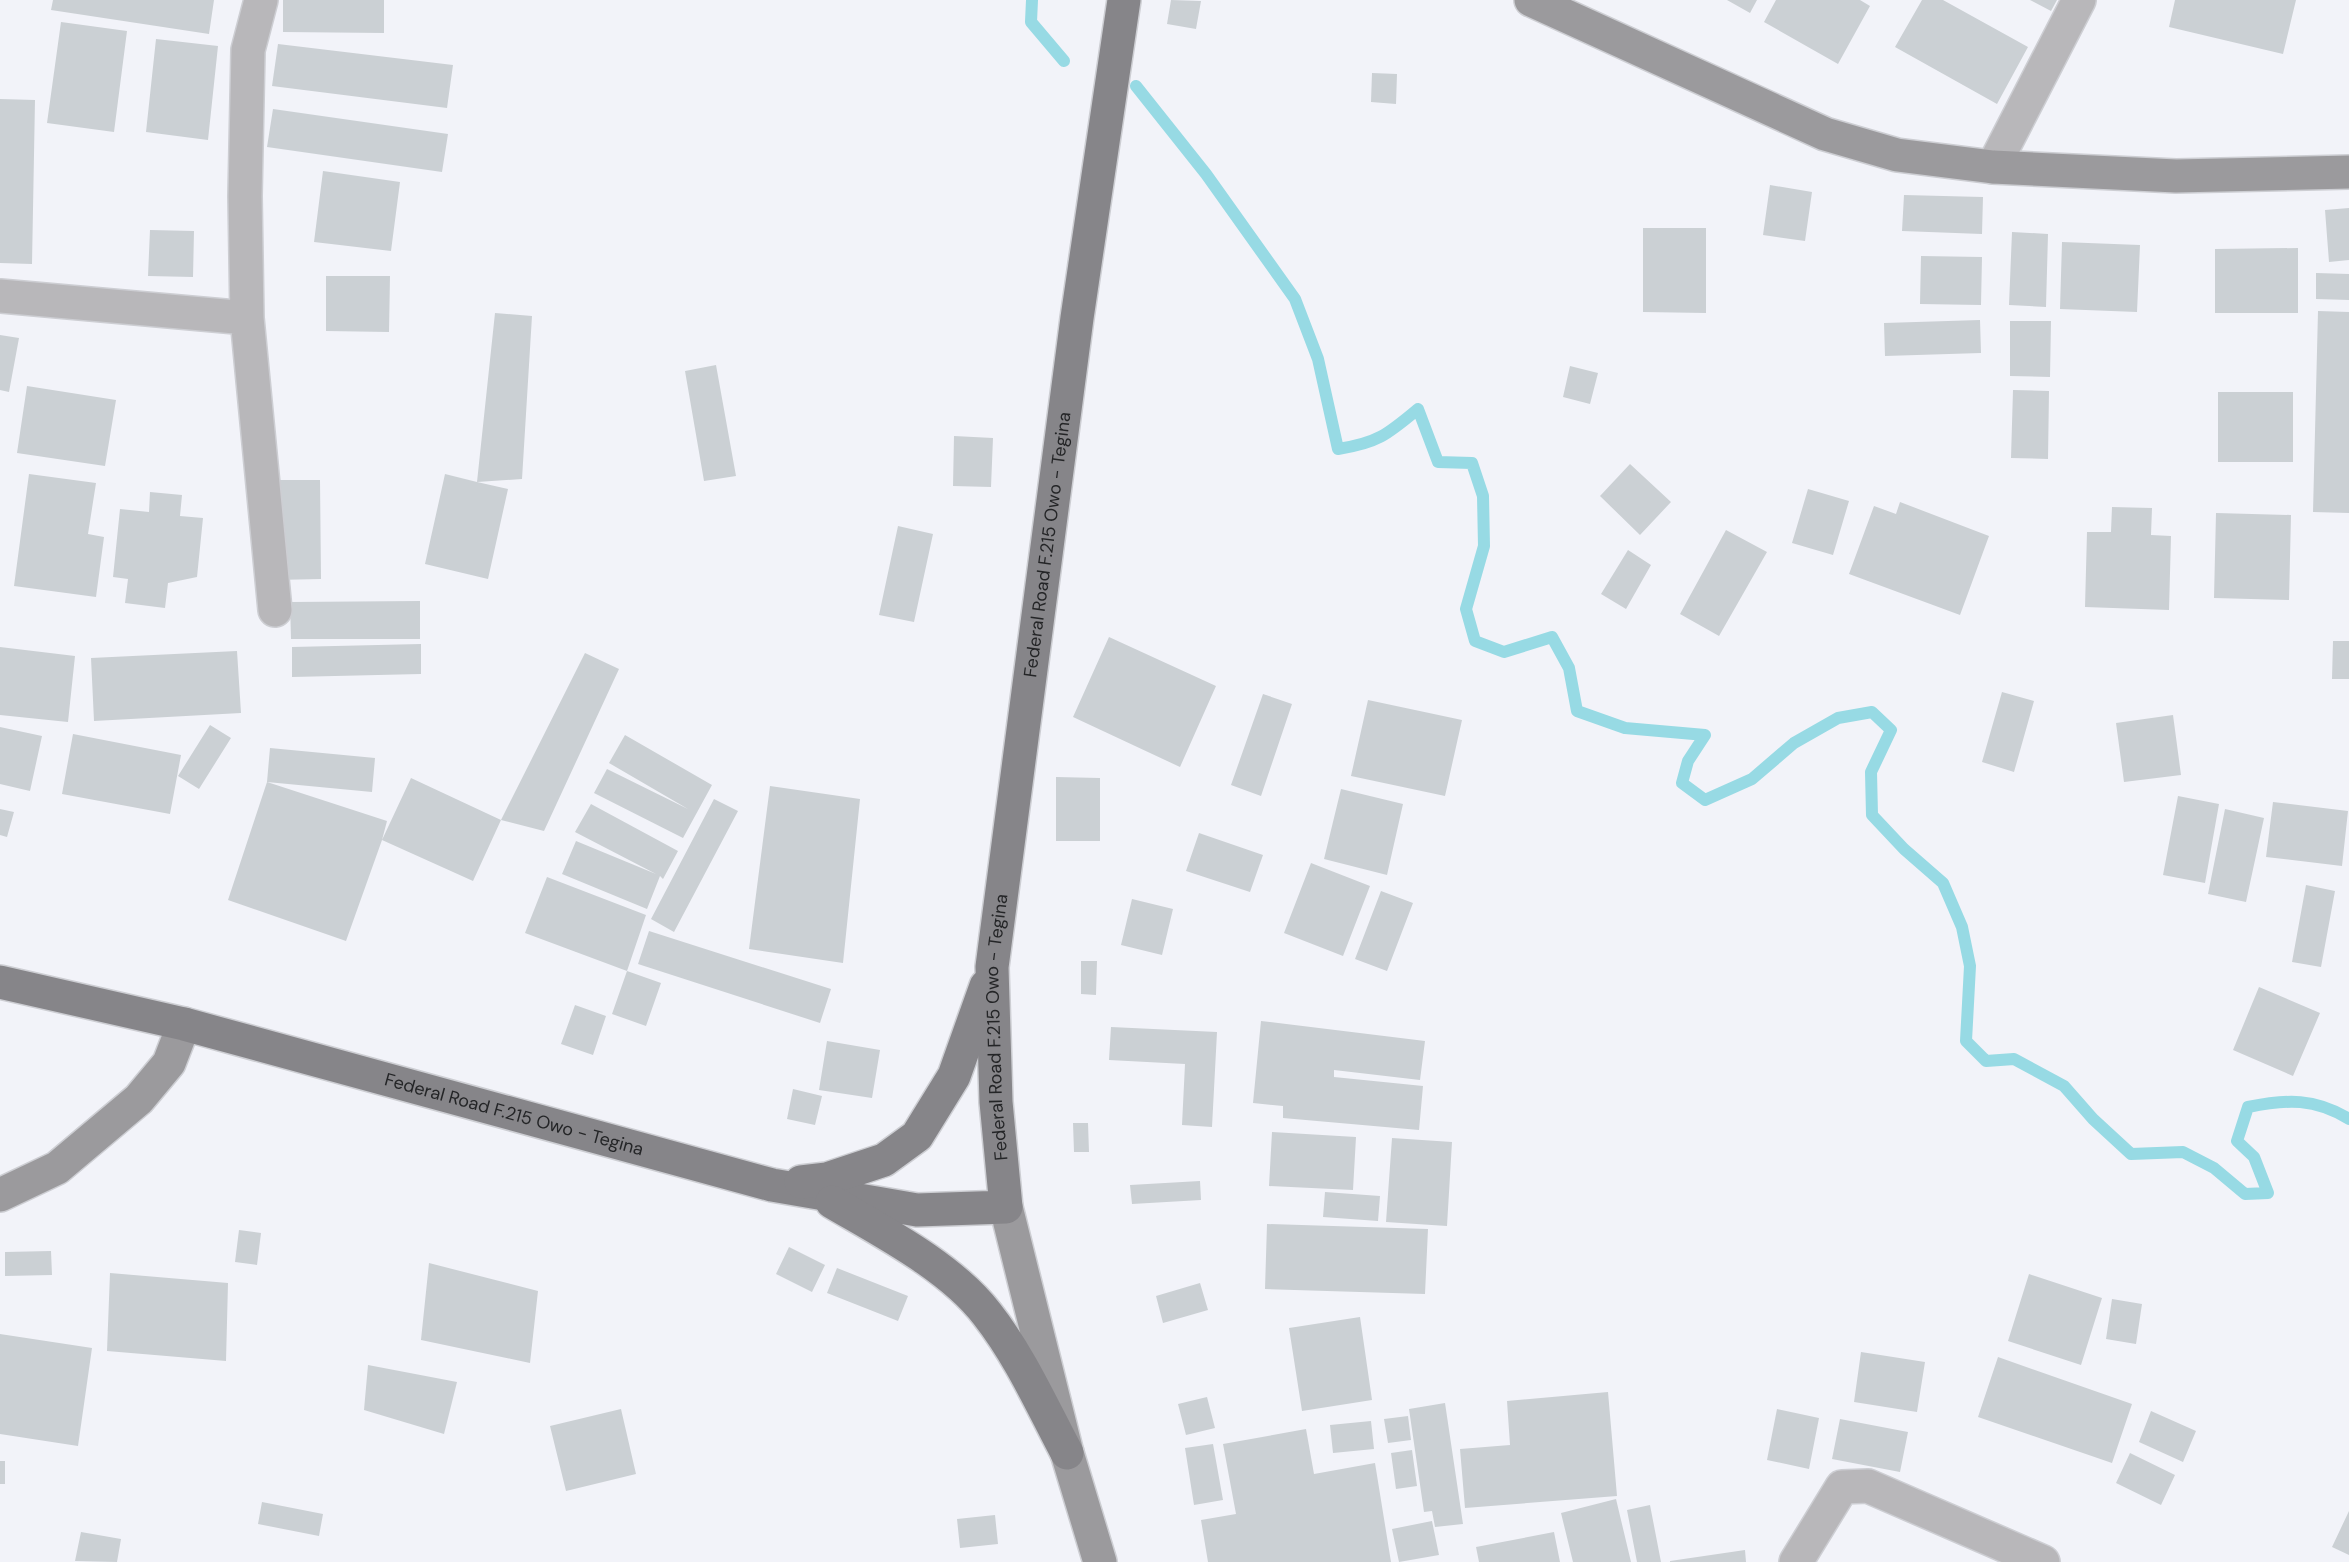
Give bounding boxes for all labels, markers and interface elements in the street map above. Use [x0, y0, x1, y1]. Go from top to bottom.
street label: Federal Road F.215 Owo - Tegina [1018, 411, 1077, 679]
street label: Federal Road F.215 Owo - Tegina [980, 892, 1014, 1162]
street label: Federal Road F.215 Owo - Tegina [382, 1067, 646, 1161]

